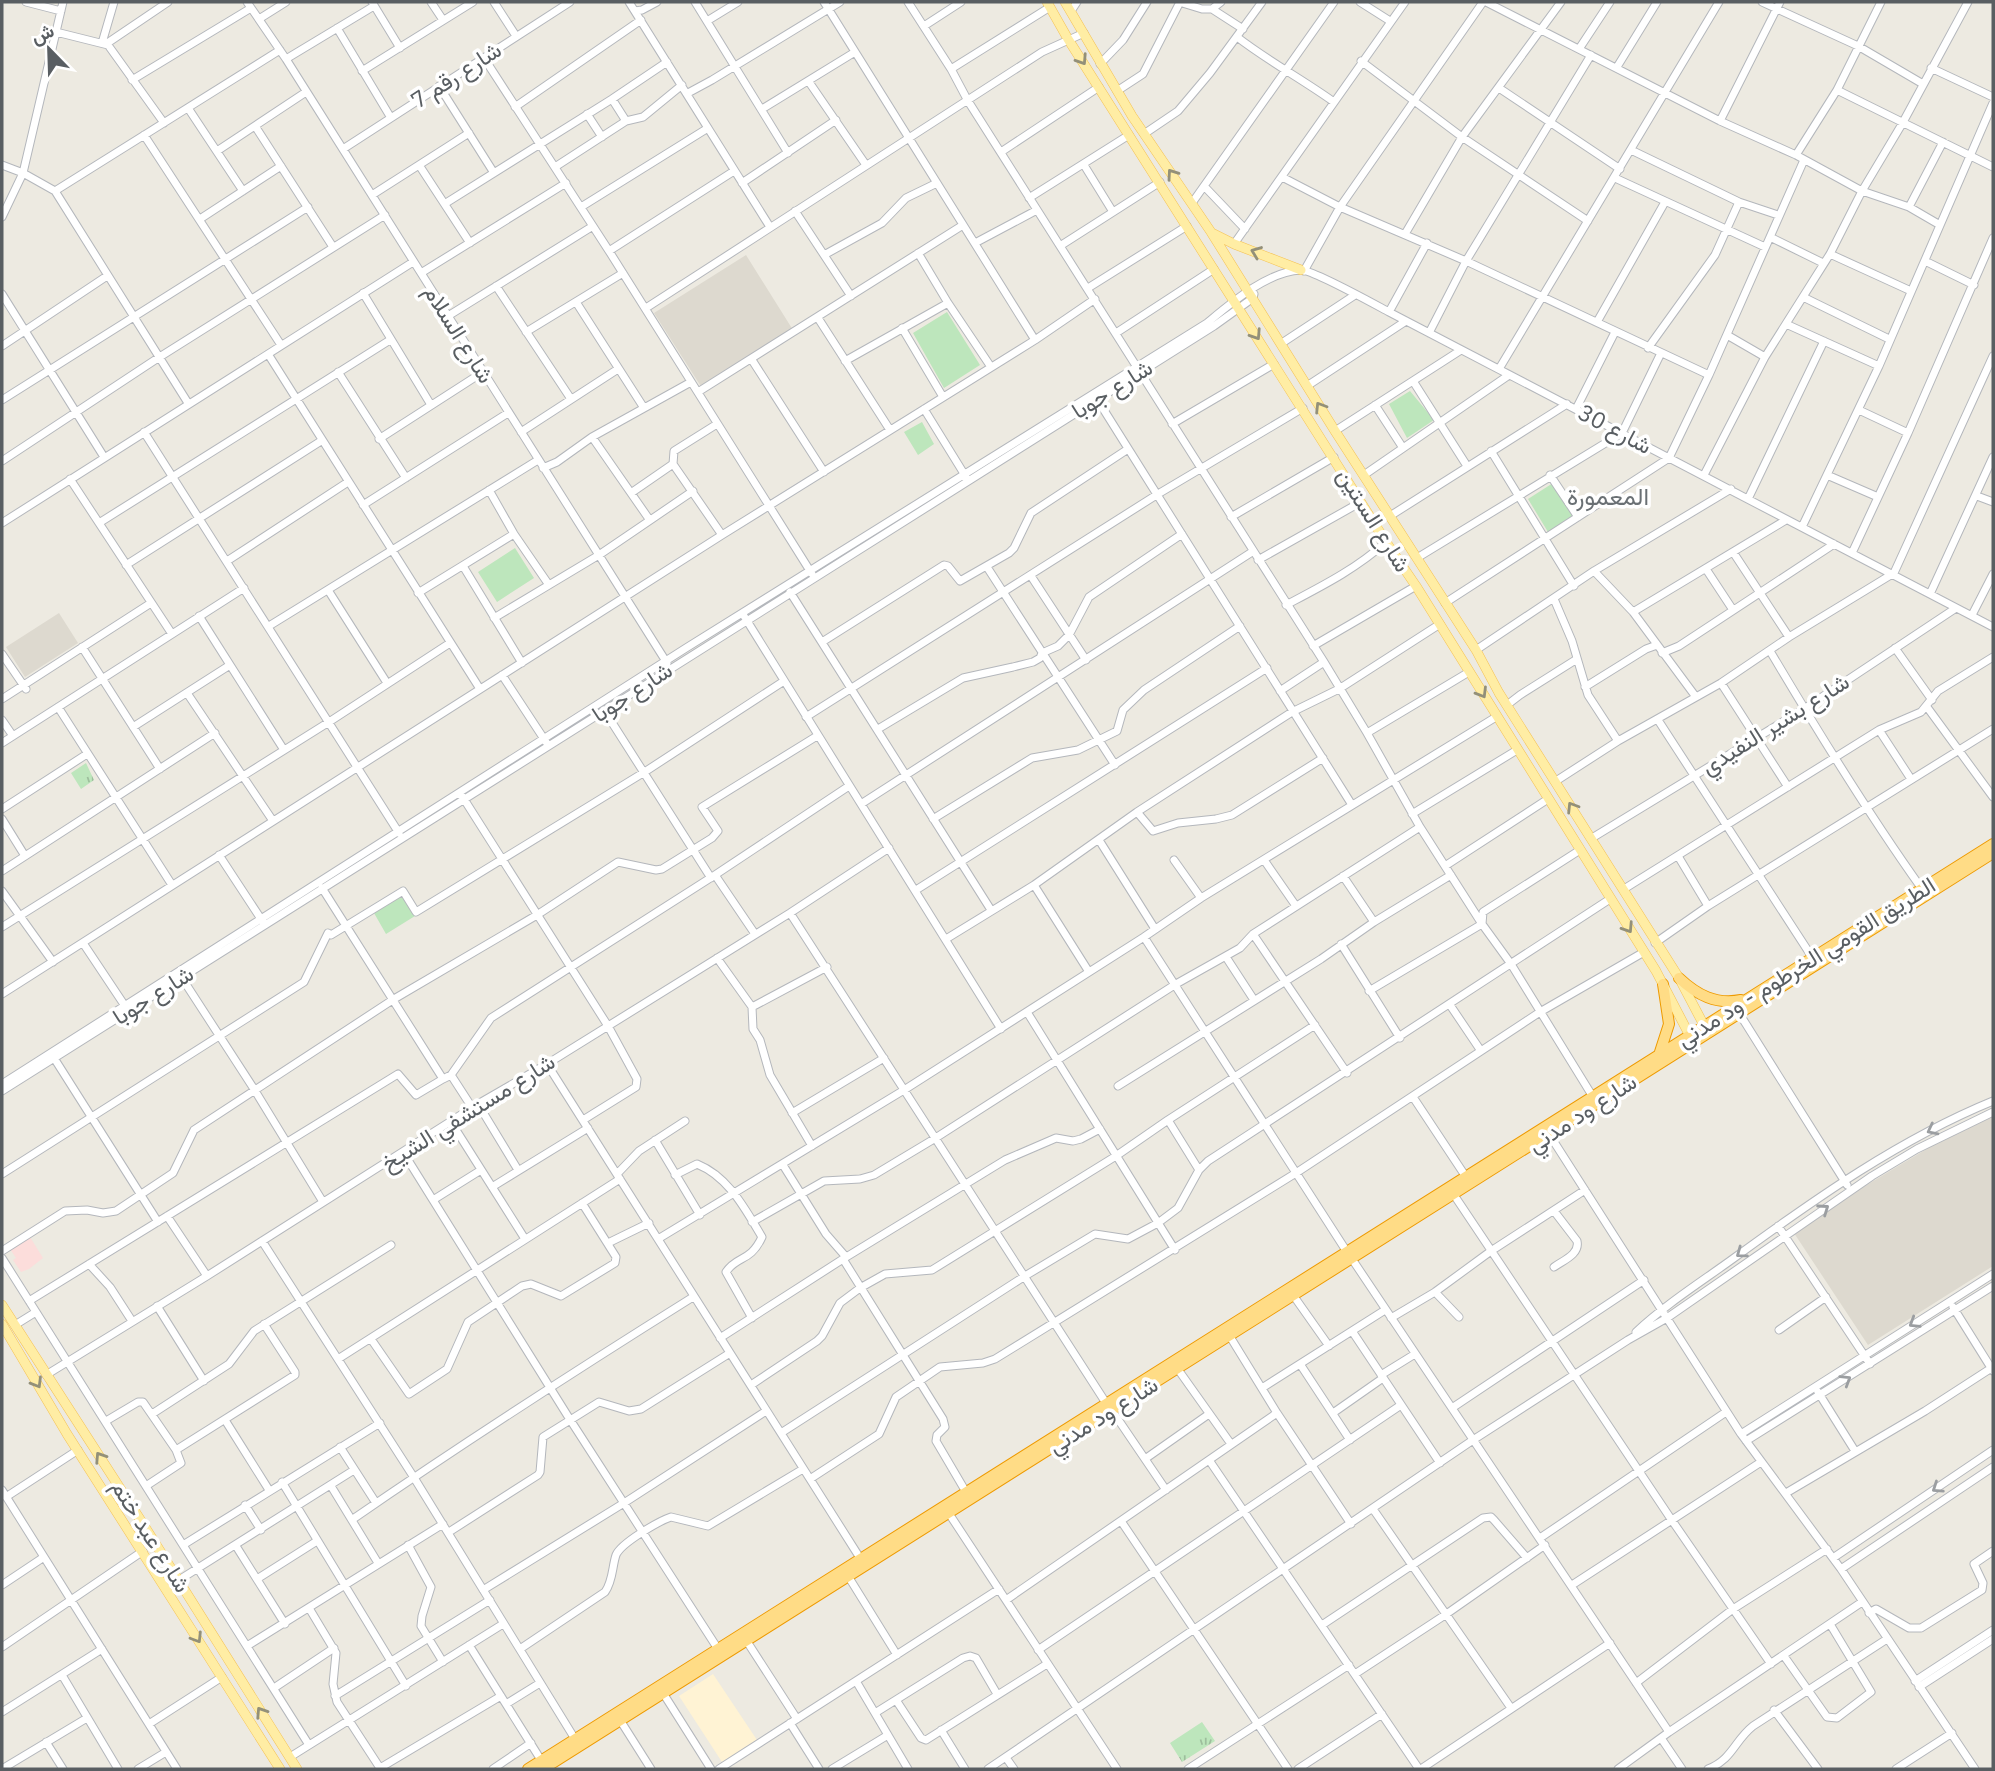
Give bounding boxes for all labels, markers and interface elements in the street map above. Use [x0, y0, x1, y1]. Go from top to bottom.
north arrow [14, 14, 84, 84]
text: ش [27, 18, 58, 49]
street label: شارع رقم 7 [404, 34, 508, 116]
one-way arrow [1073, 53, 1086, 66]
one-way arrow [1168, 169, 1180, 182]
one-way arrow [1250, 247, 1262, 261]
street label: شارع السلام [416, 279, 502, 389]
one-way arrow [1248, 327, 1261, 340]
street label: شارع جوبا [1065, 352, 1159, 426]
street label: شارع 30 [1572, 396, 1658, 462]
one-way arrow [1315, 402, 1328, 415]
street label: شارع الستين [1329, 462, 1419, 578]
district label: المعمورة [1567, 480, 1649, 512]
street label: شارع جوبا [585, 654, 679, 730]
street label: شارع بشير النفيدي [1695, 666, 1857, 785]
one-way arrow [1474, 686, 1487, 699]
one-way arrow [1568, 801, 1581, 814]
street label: الطريق القومي الخرطوم - ود مدني [1670, 869, 1943, 1058]
one-way arrow [1620, 920, 1633, 933]
street label: شارع جوبا [106, 958, 200, 1032]
street label: شارع مستشفي الشيخ [375, 1046, 563, 1181]
street label: شارع ود مدني [1521, 1066, 1644, 1163]
one-way arrow [1926, 1121, 1939, 1135]
one-way arrow [1816, 1205, 1829, 1217]
one-way arrow [1736, 1245, 1748, 1257]
one-way arrow [1909, 1314, 1922, 1327]
street label: شارع ود مدني [1042, 1368, 1166, 1464]
one-way arrow [29, 1375, 42, 1388]
one-way arrow [1838, 1375, 1851, 1388]
one-way arrow [96, 1452, 109, 1465]
street label: شارع عبد ختم [104, 1473, 198, 1599]
one-way arrow [1932, 1480, 1945, 1492]
one-way arrow [188, 1630, 201, 1643]
one-way arrow [256, 1706, 269, 1719]

